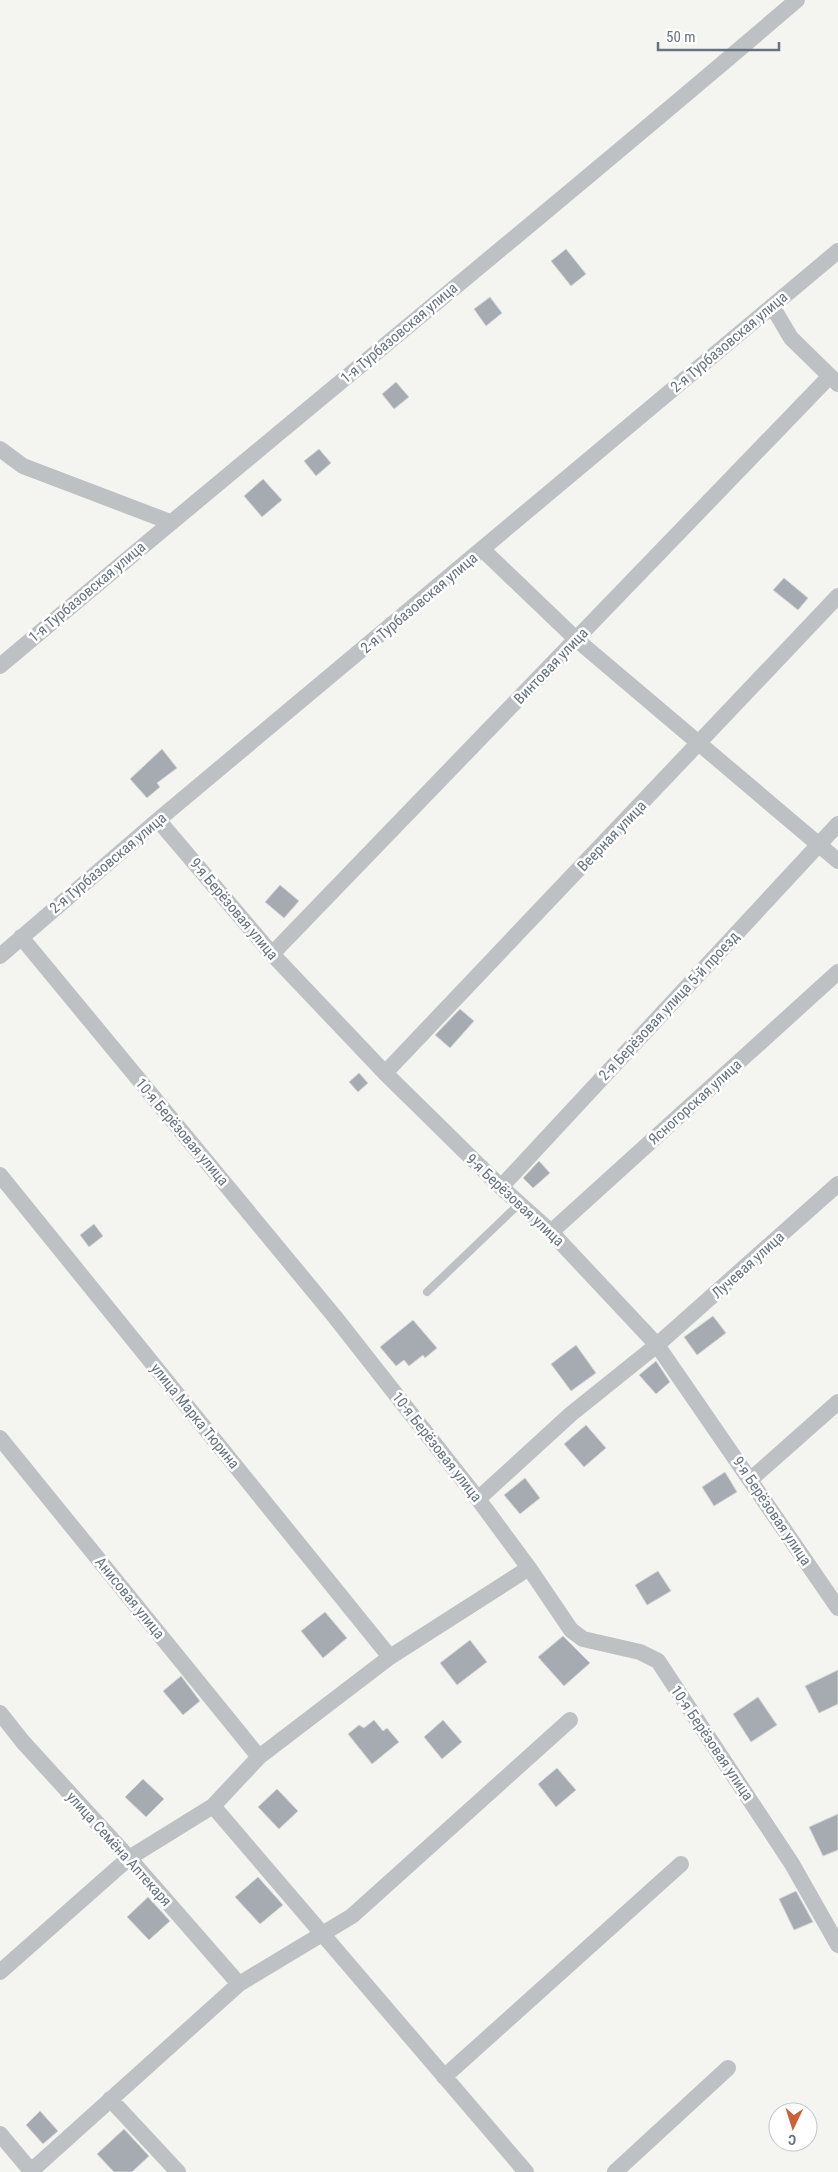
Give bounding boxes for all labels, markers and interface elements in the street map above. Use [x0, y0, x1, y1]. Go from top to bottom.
scale bar [658, 20, 779, 52]
text: 50 m [666, 28, 696, 46]
street label: 1-я Турбазовская улица [337, 279, 461, 387]
street label: 2-я Турбазовская улица [667, 288, 791, 396]
street label: 1-я Турбазовская улица [25, 538, 149, 646]
street label: 2-я Турбазовская улица [357, 549, 481, 657]
street label: Винтовая улица [510, 624, 592, 708]
street label: Веерная улица [574, 797, 650, 875]
street label: 2-я Турбазовская улица [46, 809, 170, 917]
street label: 9-я Берёзовая улица [186, 854, 282, 964]
street label: 2-я Берёзовая улица 5-й проезд [595, 928, 743, 1084]
street label: Ясногорская улица [645, 1055, 745, 1149]
street label: 10-я Берёзовая улица [132, 1075, 232, 1189]
street label: 9-я Берёзовая улица [462, 1150, 568, 1250]
street label: Лучевая улица [708, 1228, 788, 1302]
street label: улица Марка Тюрина [147, 1360, 243, 1472]
street label: 10-я Берёзовая улица [388, 1388, 486, 1506]
street label: 9-я Берёзовая улица [729, 1453, 815, 1569]
street label: Анисовая улица [92, 1553, 168, 1643]
street label: 10-я Берёзовая улица [667, 1682, 757, 1804]
street label: улица Семёна Аптекаря [63, 1788, 175, 1910]
north arrow [768, 2102, 818, 2152]
text: С [788, 2132, 797, 2148]

